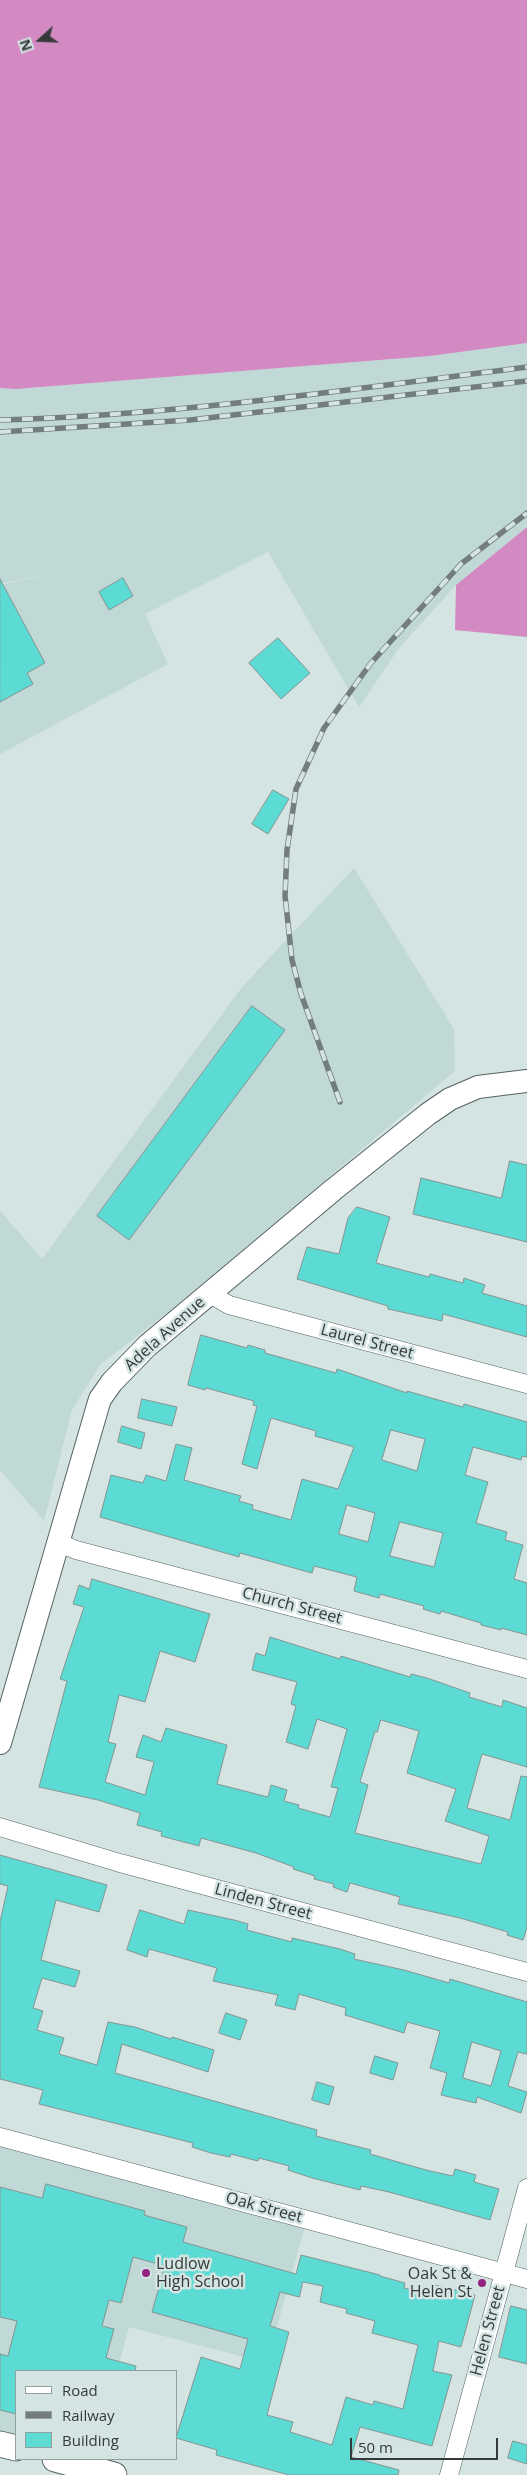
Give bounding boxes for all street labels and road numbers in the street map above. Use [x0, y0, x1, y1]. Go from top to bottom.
street label: Adela Avenue [121, 1293, 209, 1375]
street label: Laurel Street [318, 1320, 416, 1364]
street label: Church Street [240, 1583, 344, 1629]
street label: Linden Street [212, 1880, 314, 1924]
street label: Oak Street [224, 2189, 304, 2227]
street label: Helen Street [467, 2284, 509, 2378]

